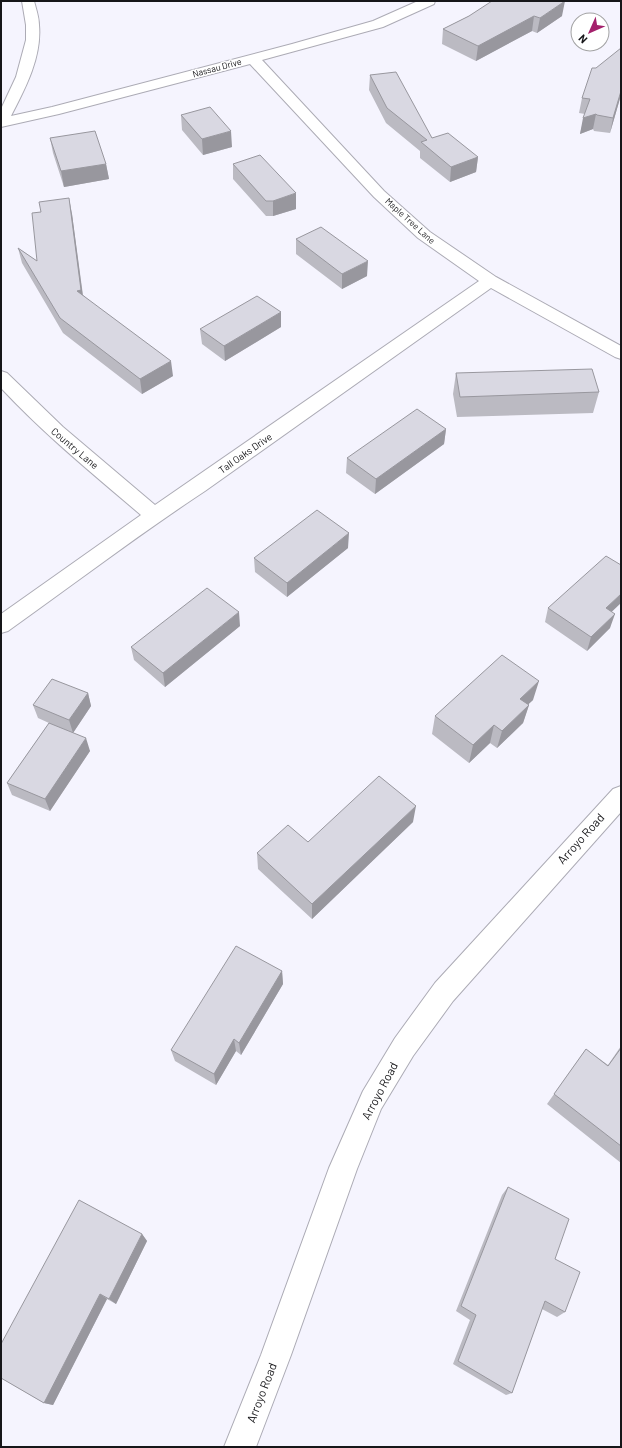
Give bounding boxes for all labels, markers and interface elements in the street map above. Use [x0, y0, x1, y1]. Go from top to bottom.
north arrow [570, 12, 610, 52]
text: N [575, 32, 590, 47]
street label: Nassau Drive [191, 56, 243, 79]
street label: Maple Tree Lane [383, 195, 438, 246]
street label: Country Lane [49, 425, 101, 471]
street label: Tall Oaks Drive [216, 430, 274, 476]
street label: Arroyo Road [554, 810, 607, 866]
street label: Arroyo Road [358, 1059, 400, 1122]
street label: Arroyo Road [243, 1361, 279, 1425]

